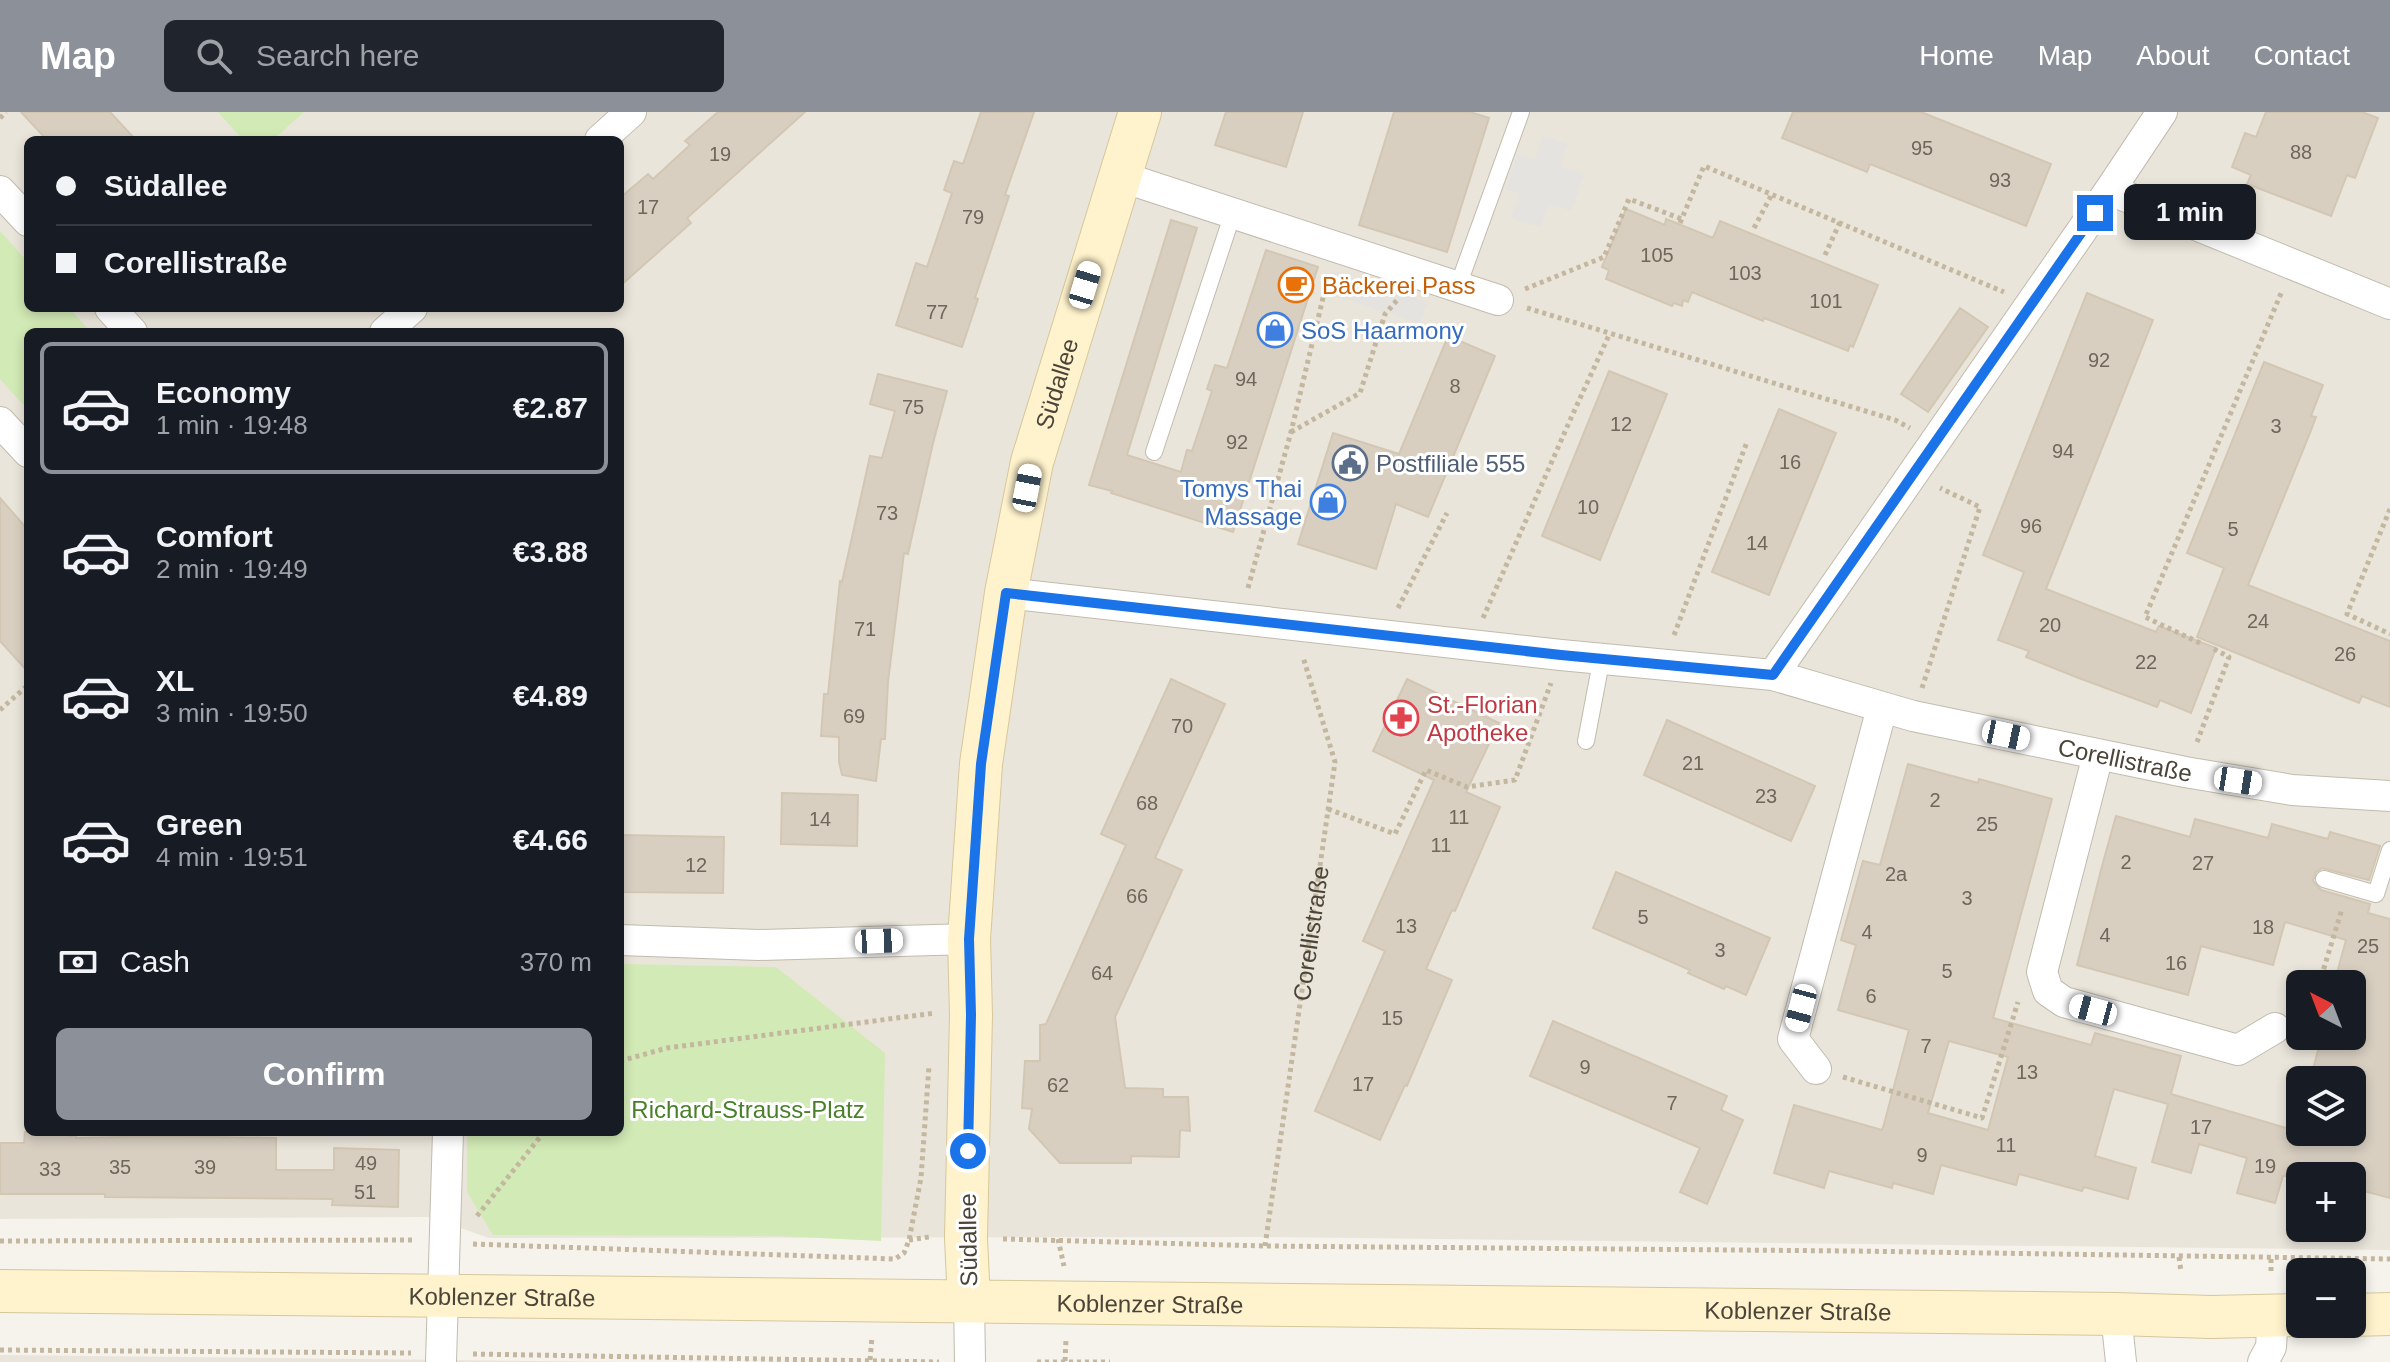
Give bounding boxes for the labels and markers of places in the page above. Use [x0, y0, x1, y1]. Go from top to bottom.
cafe icon: Bäckerei Pass [1277, 266, 1315, 304]
place label: Bäckerei Pass [1322, 272, 1475, 299]
shop icon: SoS Haarmony [1256, 311, 1294, 349]
place label: SoS Haarmony [1301, 317, 1464, 344]
public building icon: Postfiliale 555 [1331, 444, 1369, 482]
place label: Postfiliale 555 [1376, 450, 1525, 477]
place label: Tomys Thai Massage [1180, 475, 1302, 530]
shop icon: Tomys Thai Massage [1309, 483, 1347, 521]
place label: St.-Florian Apotheke [1427, 691, 1538, 746]
pharmacy icon: St.-Florian Apotheke [1382, 699, 1420, 737]

